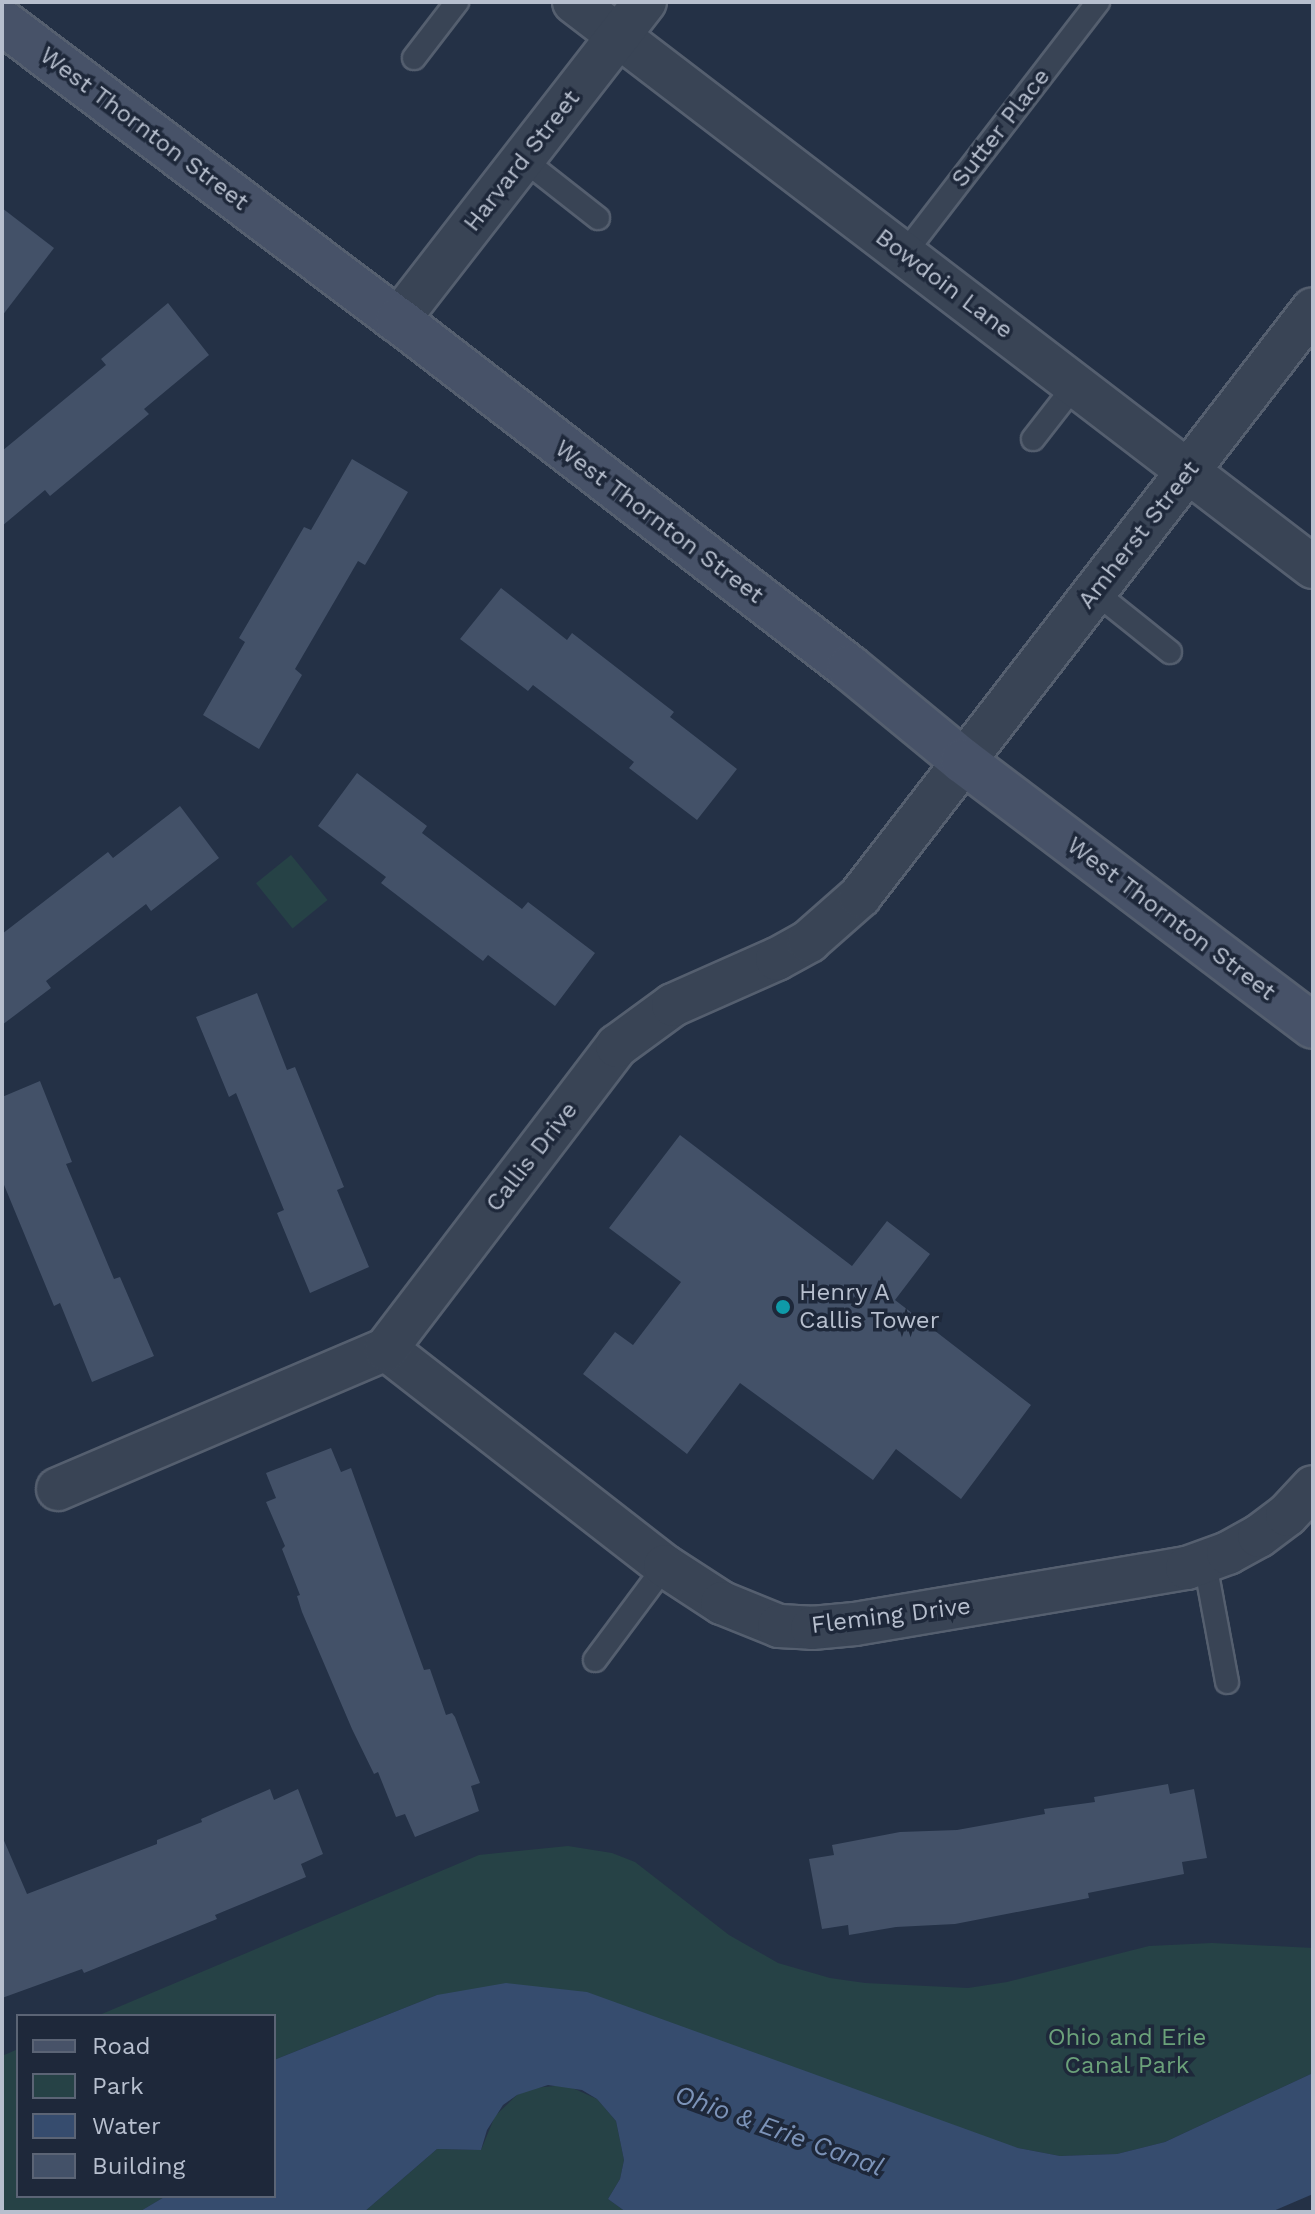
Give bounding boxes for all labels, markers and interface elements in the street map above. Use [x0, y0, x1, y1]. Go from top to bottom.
street label: West Thornton Street [34, 41, 254, 217]
street label: Sutter Place [946, 63, 1056, 193]
street label: Harvard Street [458, 85, 586, 237]
street label: Bowdoin Lane [869, 223, 1019, 345]
street label: West Thornton Street [549, 434, 769, 610]
street label: Amherst Street [1072, 455, 1206, 615]
street label: West Thornton Street [1061, 831, 1281, 1007]
street label: Callis Drive [480, 1096, 584, 1218]
place label: Henry A Callis Tower [799, 1279, 940, 1335]
marker: Henry A Callis Tower [774, 1298, 792, 1316]
street label: Fleming Drive [810, 1592, 972, 1640]
legend [16, 2014, 276, 2198]
park label: Ohio and Erie Canal Park [1048, 2024, 1206, 2080]
text: Road [92, 2032, 151, 2060]
text: Park [92, 2072, 144, 2100]
water label: Ohio & Erie Canal [670, 2079, 888, 2183]
text: Water [92, 2112, 161, 2140]
text: Building [92, 2152, 185, 2180]

